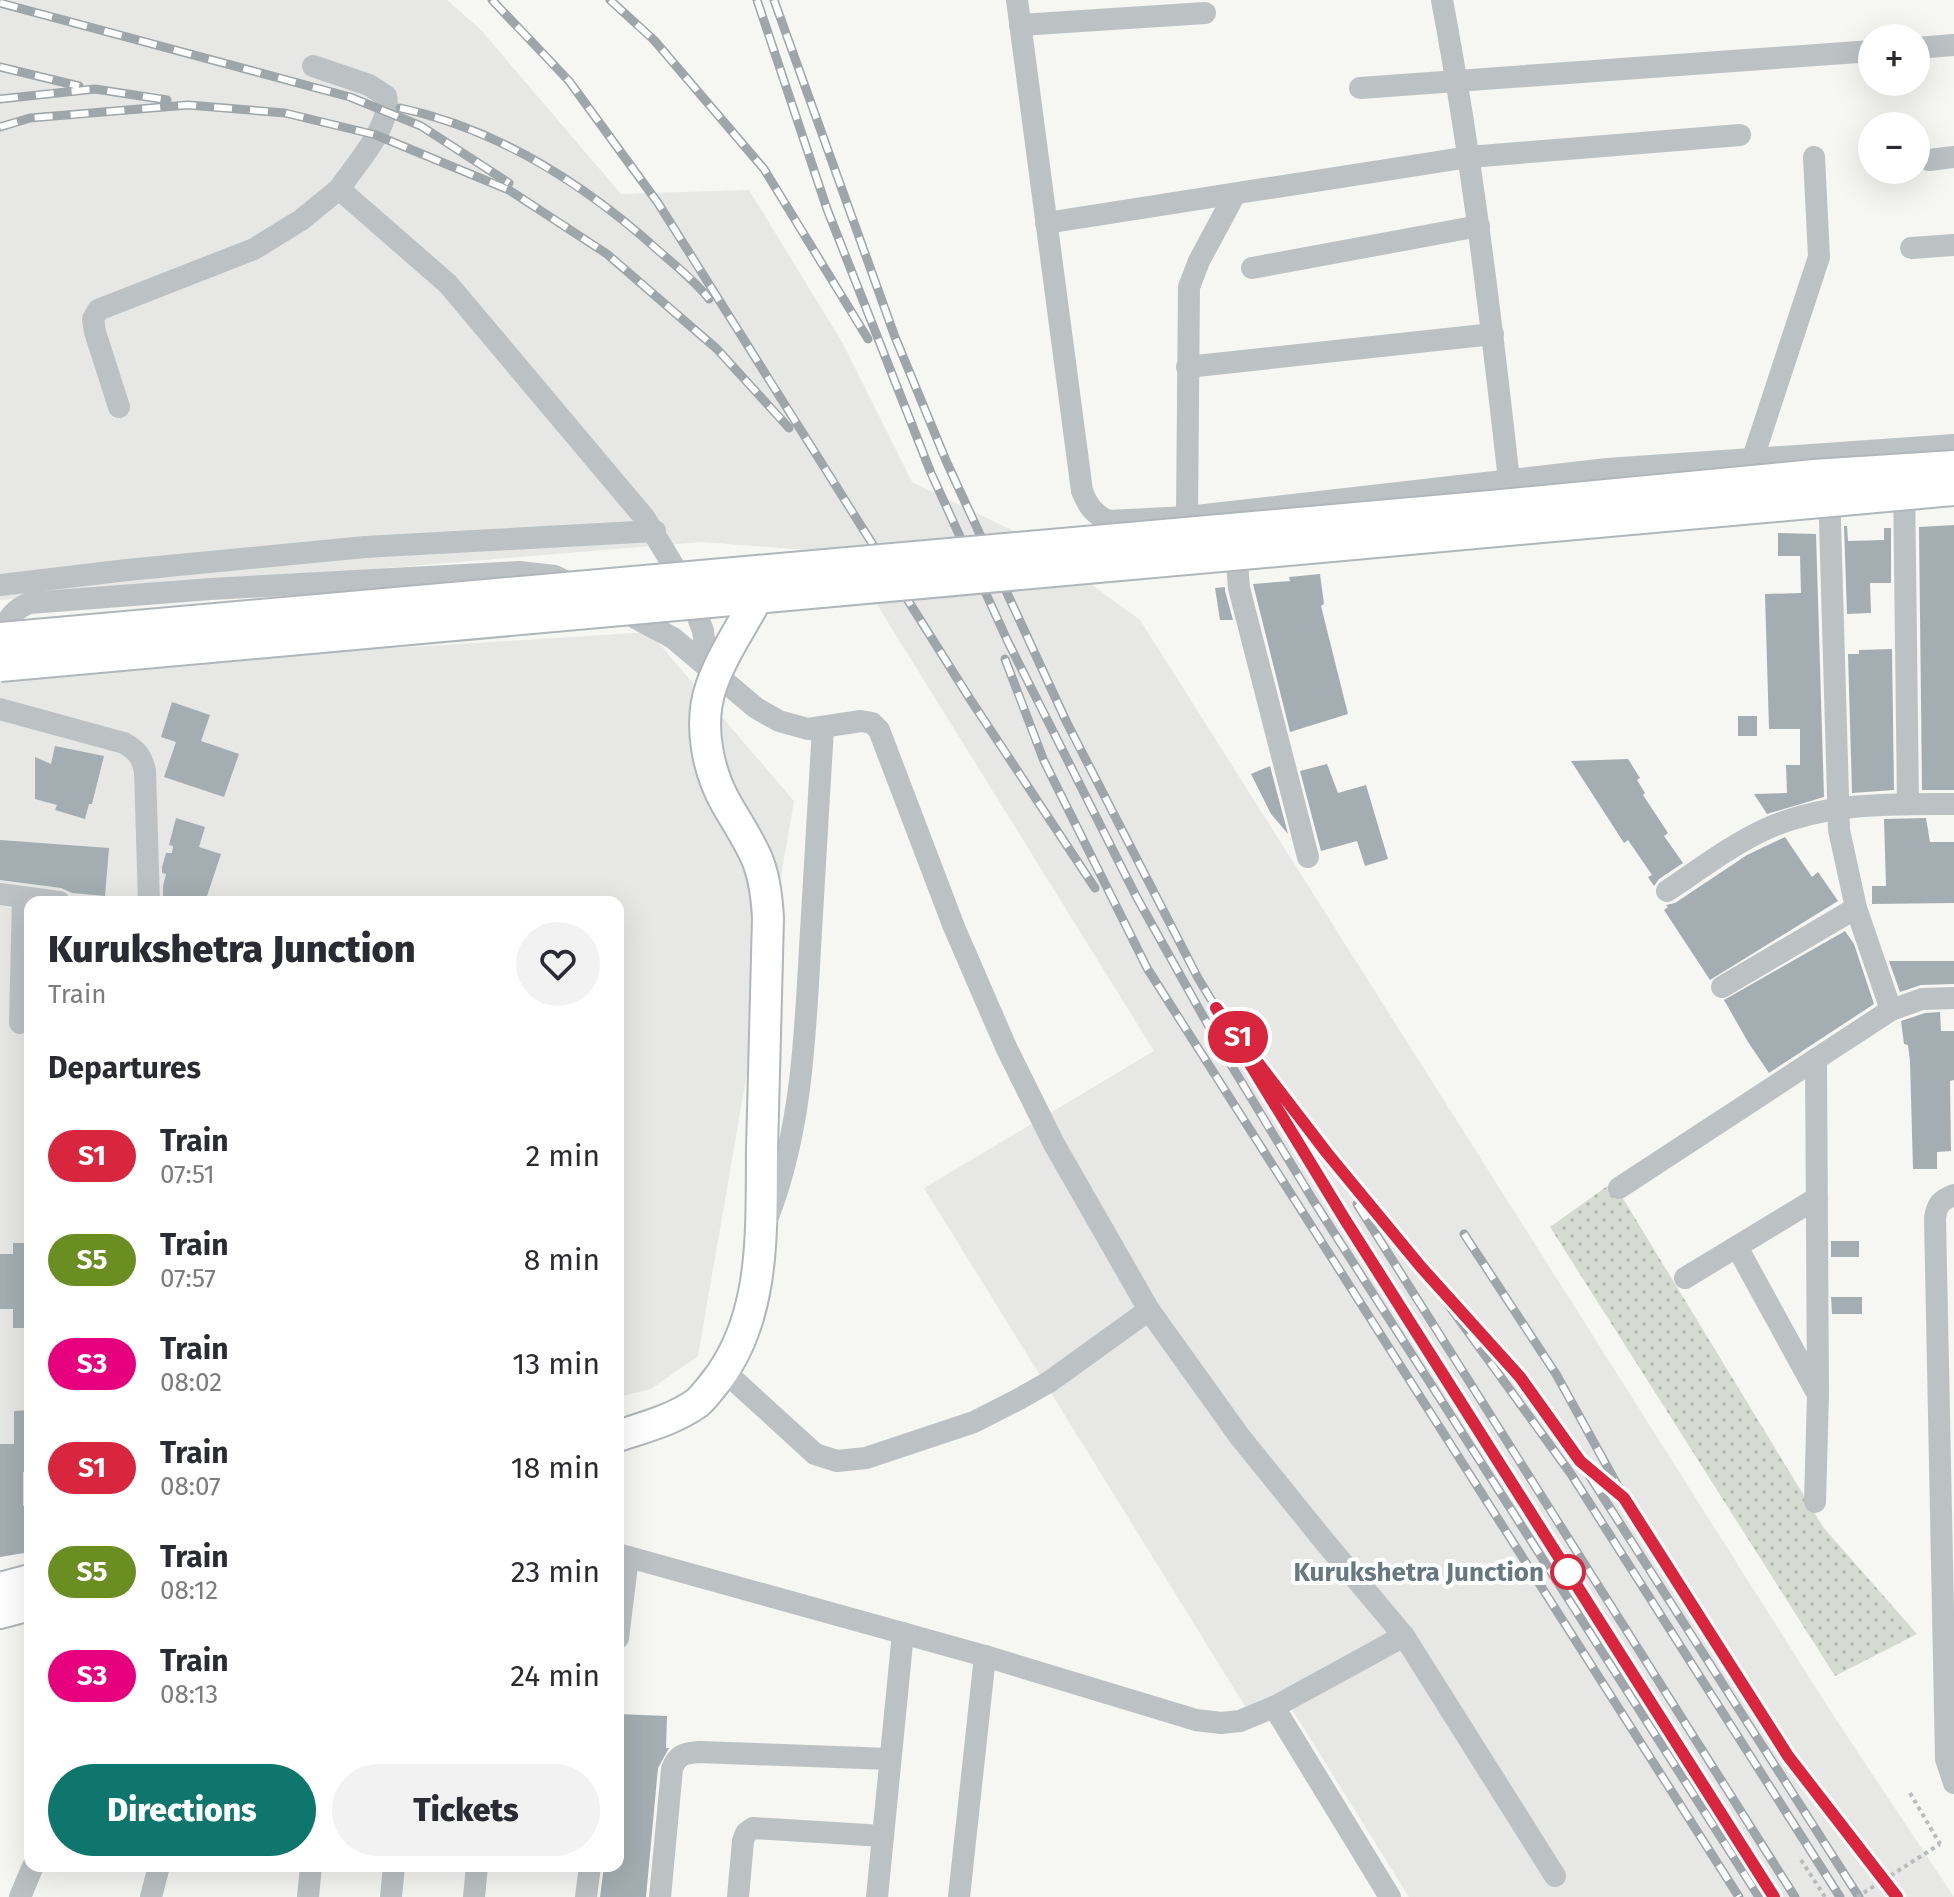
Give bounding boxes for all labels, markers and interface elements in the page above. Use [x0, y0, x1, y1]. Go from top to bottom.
map controls [1858, 24, 1930, 184]
button: + [1858, 24, 1930, 96]
button: − [1858, 112, 1930, 184]
button: heart [516, 922, 600, 1006]
text: Kurukshetra Junction [48, 926, 416, 972]
text: Train [48, 979, 107, 1010]
line badge: S1 [1202, 1011, 1274, 1063]
text: S1 [1224, 1020, 1252, 1053]
text: Departures [48, 1050, 201, 1086]
text: Train [160, 1123, 229, 1159]
text: 2 min [525, 1138, 600, 1174]
text: S1 [78, 1139, 106, 1172]
text: 07:51 [160, 1159, 215, 1190]
text: Train [160, 1227, 229, 1263]
text: 8 min [524, 1242, 600, 1278]
text: S5 [76, 1243, 108, 1276]
text: 07:57 [160, 1263, 216, 1294]
text: Train [160, 1331, 229, 1367]
text: 13 min [512, 1346, 600, 1382]
text: S3 [77, 1347, 107, 1380]
text: 08:02 [160, 1367, 222, 1398]
text: Train [160, 1435, 229, 1471]
text: 18 min [511, 1450, 600, 1486]
text: S1 [78, 1451, 106, 1484]
text: 08:07 [160, 1471, 221, 1502]
text: Train [160, 1539, 229, 1575]
text: 23 min [511, 1554, 600, 1590]
text: S5 [76, 1555, 108, 1588]
marker: Kurukshetra Junction [1551, 1555, 1585, 1589]
place label: Kurukshetra Junction [1293, 1557, 1544, 1588]
text: 08:12 [160, 1575, 218, 1606]
text: Train [160, 1643, 229, 1679]
text: 24 min [510, 1658, 600, 1694]
text: S3 [77, 1659, 107, 1692]
text: 08:13 [160, 1679, 218, 1710]
button: Directions [48, 1764, 316, 1856]
button: Tickets [332, 1764, 600, 1856]

